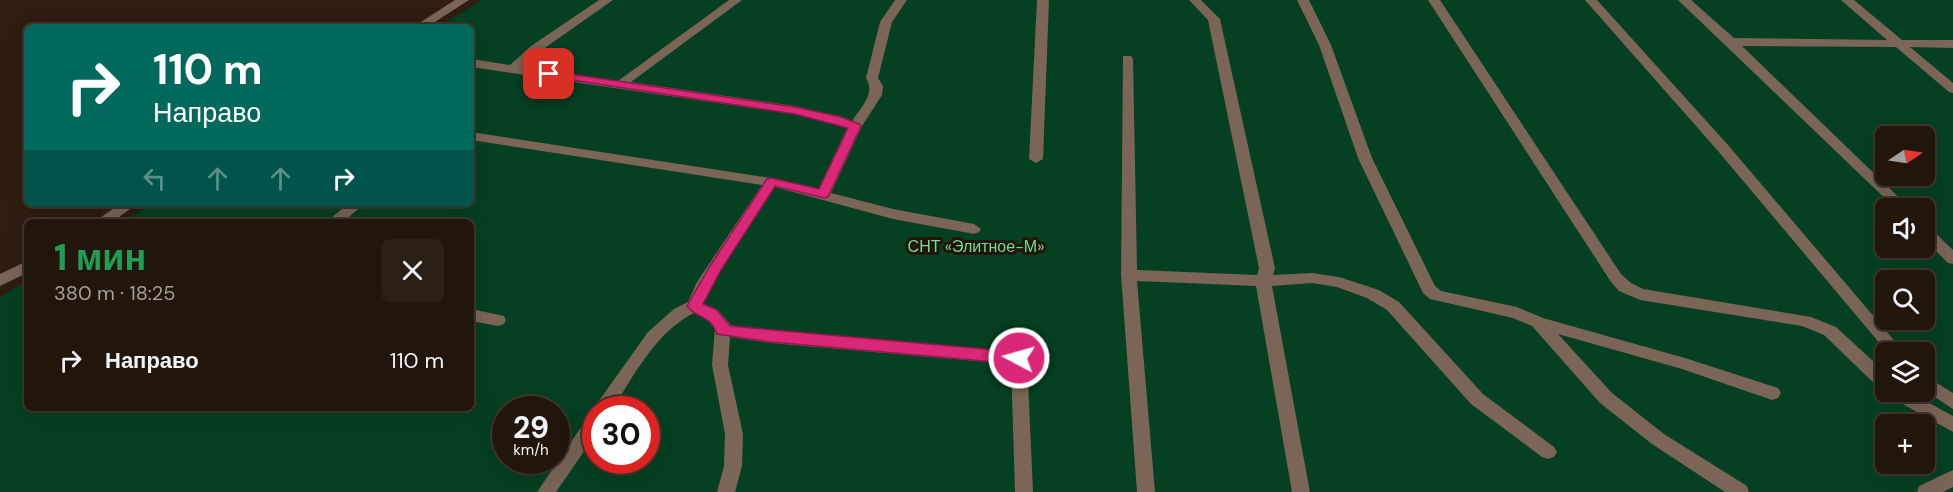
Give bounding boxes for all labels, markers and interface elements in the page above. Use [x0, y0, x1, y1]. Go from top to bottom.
text: 110 m [153, 42, 263, 97]
icon: right [54, 48, 132, 126]
pin [523, 48, 574, 99]
icon: arrive [532, 57, 565, 90]
text: Направо [153, 95, 261, 130]
north arrow [1875, 126, 1935, 186]
map controls [1875, 126, 1935, 474]
icon: left [138, 162, 171, 195]
icon: ahead [201, 162, 234, 195]
icon: ahead [264, 162, 297, 195]
icon: right [327, 162, 360, 195]
button: sound [1875, 198, 1935, 258]
text: 1 мин [54, 234, 146, 281]
park label: СНТ «Элитное-М» [908, 236, 1044, 257]
button: close [381, 239, 444, 302]
button: search [1875, 270, 1935, 330]
text: 380 m · 18:25 [54, 280, 176, 306]
position arrow [987, 326, 1051, 390]
button: layers [1875, 342, 1935, 402]
icon: right [54, 344, 87, 377]
text: Направо [105, 346, 199, 375]
text: 110 m [390, 346, 444, 375]
speed limit sign: 30 [582, 396, 660, 474]
text: 29 [513, 408, 549, 447]
button: + [1875, 414, 1935, 474]
text: km/h [513, 440, 549, 460]

